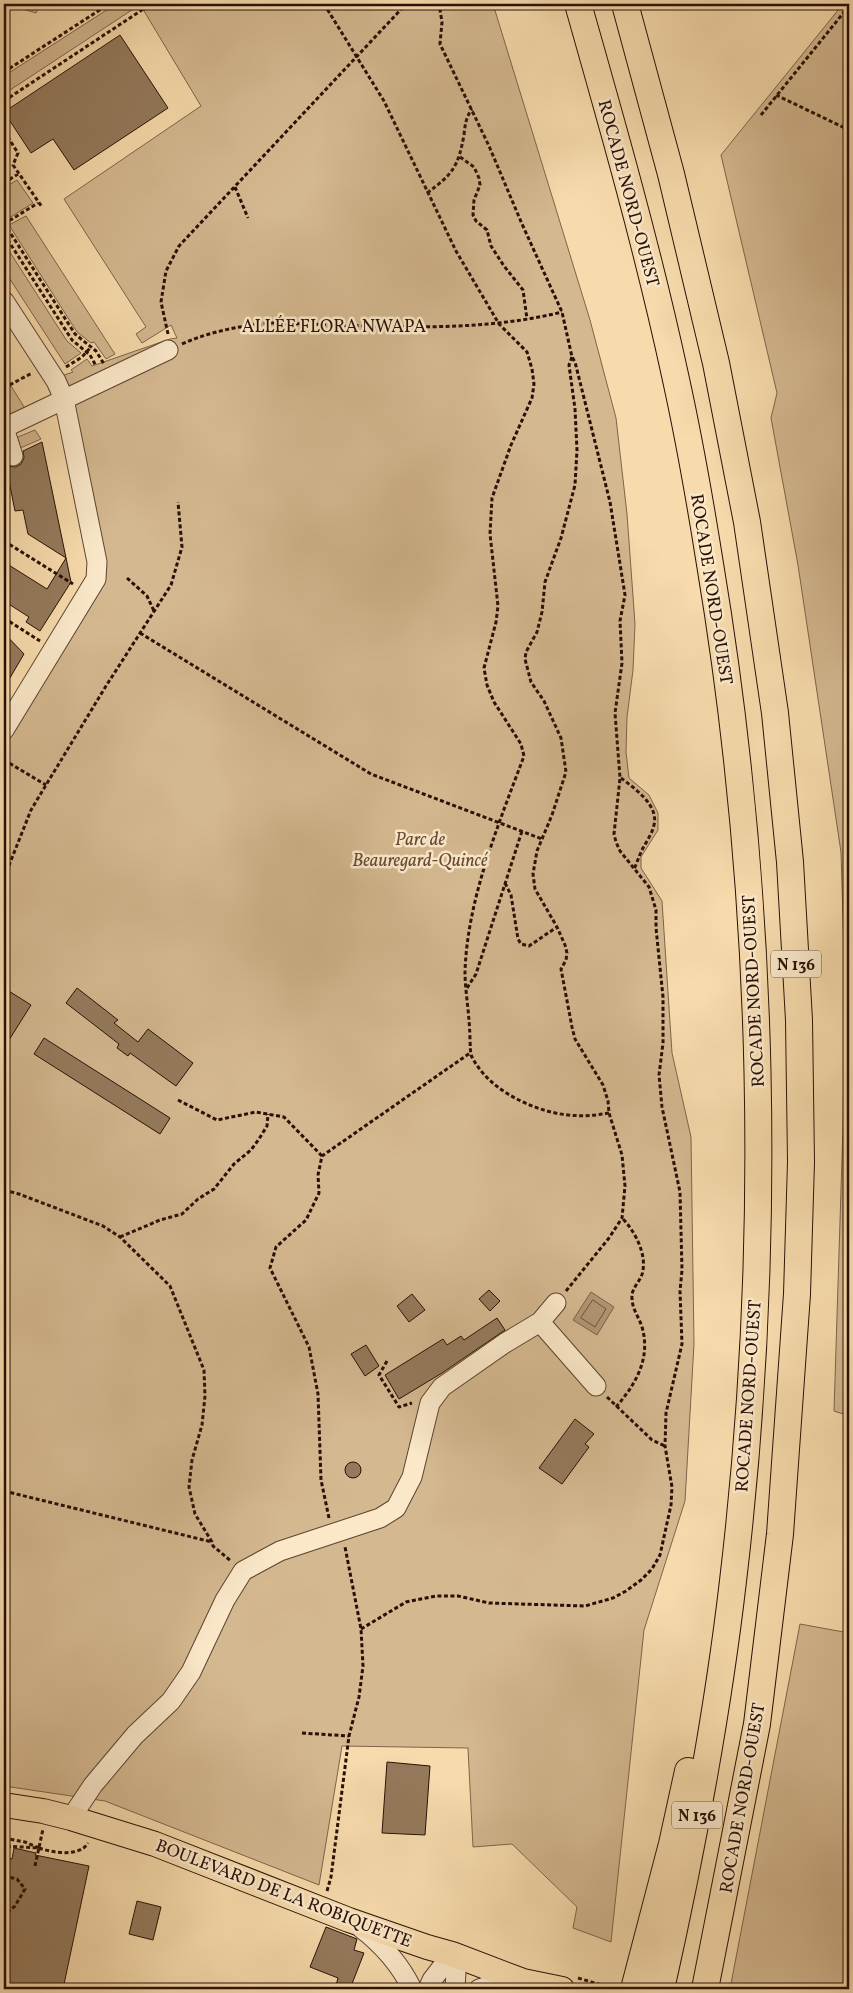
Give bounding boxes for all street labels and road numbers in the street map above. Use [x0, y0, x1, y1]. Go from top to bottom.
street label: ROCADE NORD-OUEST [591, 97, 665, 290]
street label: ALLÉE FLORA NWAPA [242, 315, 427, 340]
street label: ROCADE NORD-OUEST [683, 492, 738, 687]
street label: ROCADE NORD-OUEST [737, 894, 772, 1088]
road number: N 136 [771, 951, 821, 978]
street label: ROCADE NORD-OUEST [730, 1299, 769, 1493]
street label: ROCADE NORD-OUEST [714, 1701, 773, 1895]
road number: N 136 [672, 1802, 722, 1828]
street label: BOULEVARD DE LA ROBIQUETTE [152, 1834, 415, 1955]

